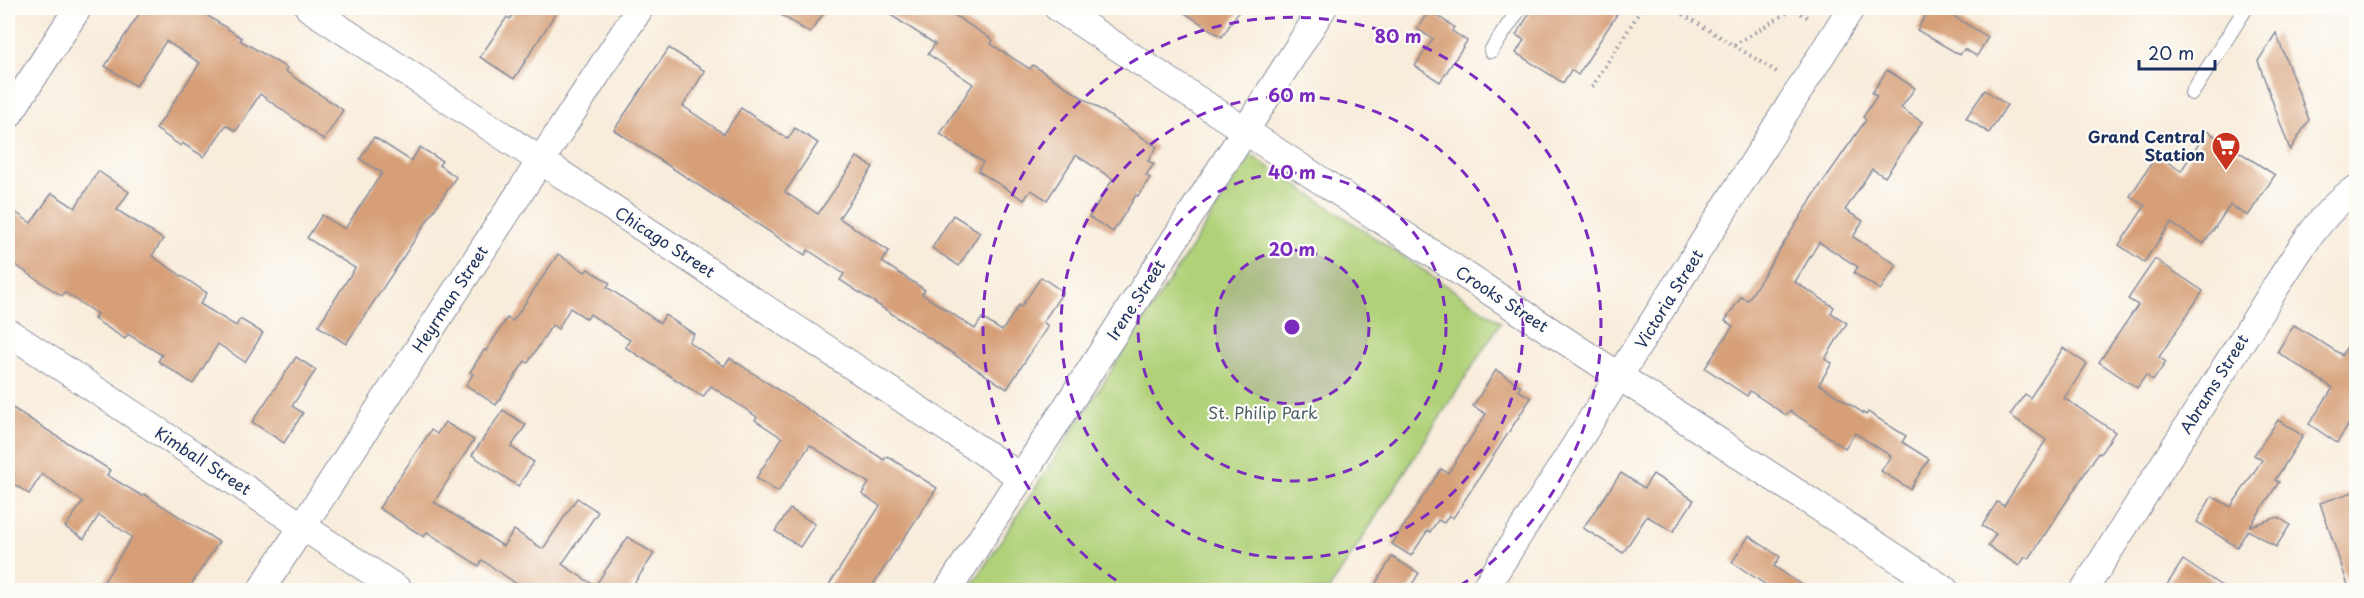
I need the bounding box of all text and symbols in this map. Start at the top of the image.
text: 80 m [1374,22,1422,49]
scale bar [2139,33,2216,71]
text: 20 m [2148,39,2194,66]
text: 60 m [1268,81,1316,108]
place label: Grand Central Station [2088,124,2205,166]
supermarket icon: Grand Central Station [2210,130,2242,172]
text: 40 m [1268,158,1316,185]
street label: Chicago Street [611,200,720,283]
text: 20 m [1269,235,1315,262]
street label: Heyrman Street [406,240,493,357]
street label: Victoria Street [1628,244,1709,353]
street label: Irene Street [1100,254,1171,345]
street label: Crooks Street [1451,259,1554,337]
centre of rings [1282,317,1302,337]
street label: Abrams Street [2173,329,2254,438]
park label: St. Philip Park [1208,400,1318,424]
street label: Kimball Street [151,420,257,501]

